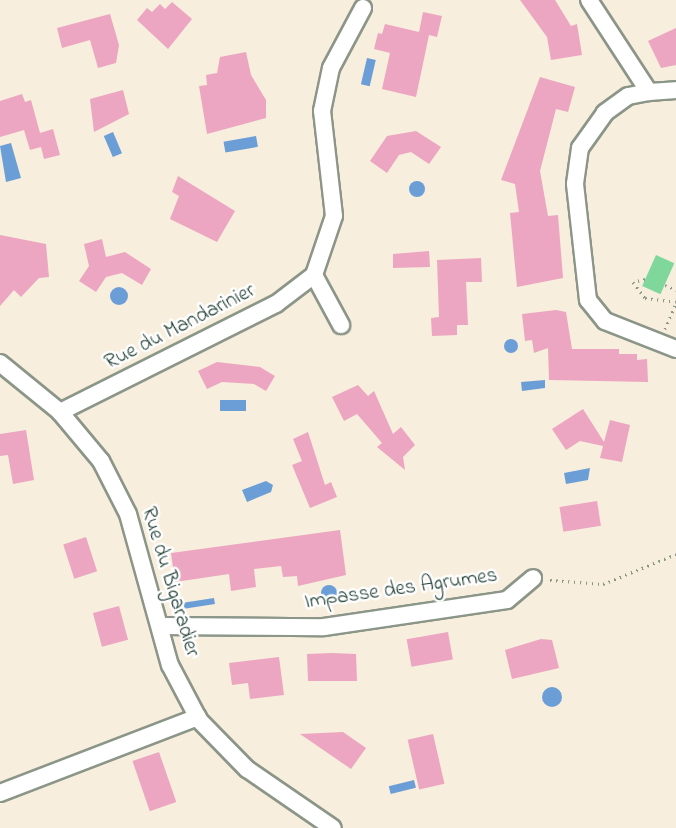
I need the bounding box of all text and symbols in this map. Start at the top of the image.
street label: Rue du Mandarinier [101,278,259,376]
street label: Rue du Bigaradier [135,504,205,660]
street label: Impasse des Agrumes [303,563,499,615]

